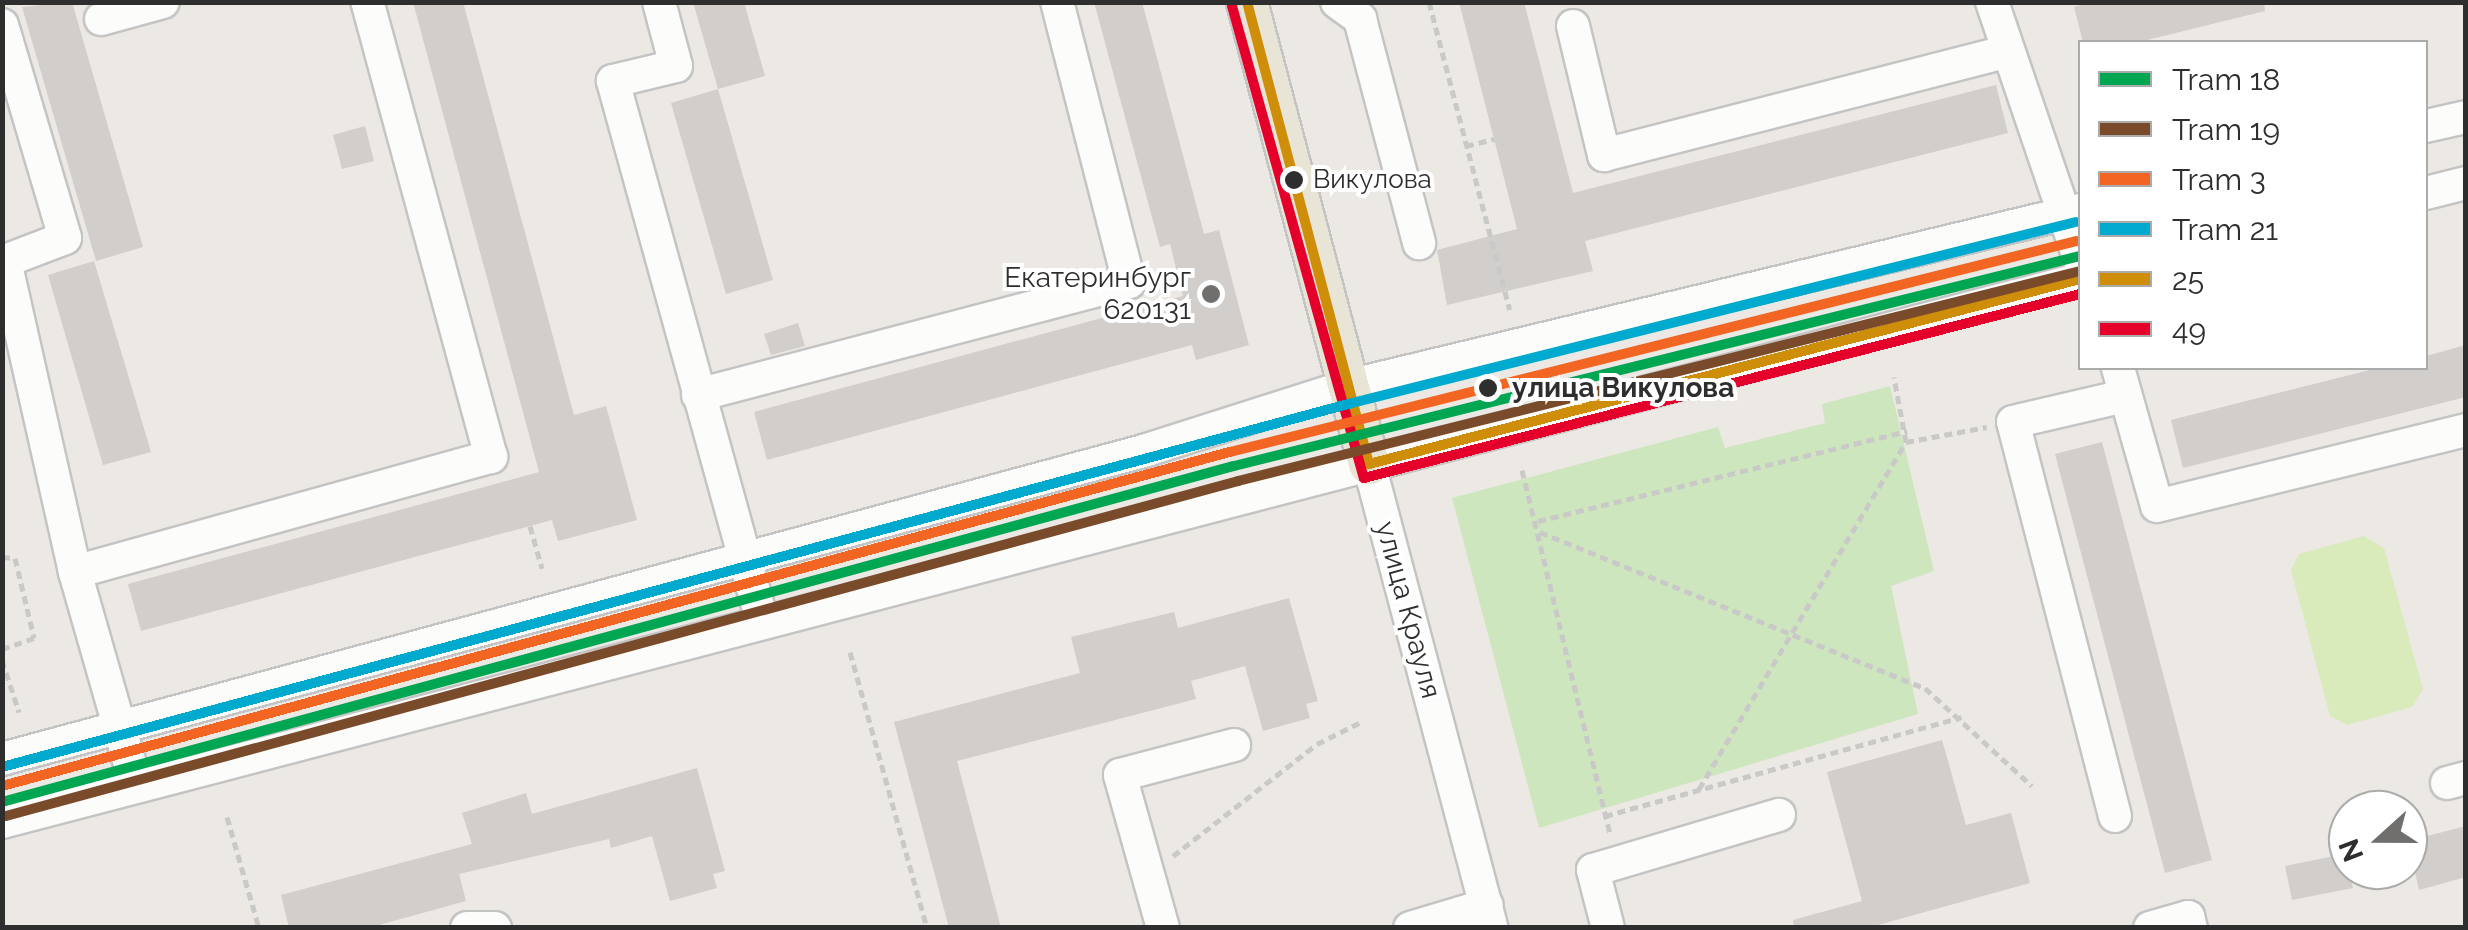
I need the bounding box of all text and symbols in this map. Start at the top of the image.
legend [2078,40,2428,370]
text: Tram 18 [2172,62,2280,97]
text: Tram 19 [2172,112,2280,147]
text: Tram 3 [2172,162,2266,197]
place label: Викулова [1313,164,1432,196]
marker: Викулова [1284,170,1304,190]
text: Tram 21 [2172,212,2278,247]
place label: Екатеринбург 620131 [1004,261,1191,327]
text: 25 [2172,262,2204,297]
marker: Екатеринбург 620131 [1200,283,1222,305]
text: 49 [2172,312,2206,347]
place label: улица Викулова [1512,371,1734,405]
marker: улица Викулова [1473,373,1503,403]
street label: улица Крауля [1368,518,1448,702]
north arrow [2328,790,2428,890]
text: N [2332,834,2371,866]

